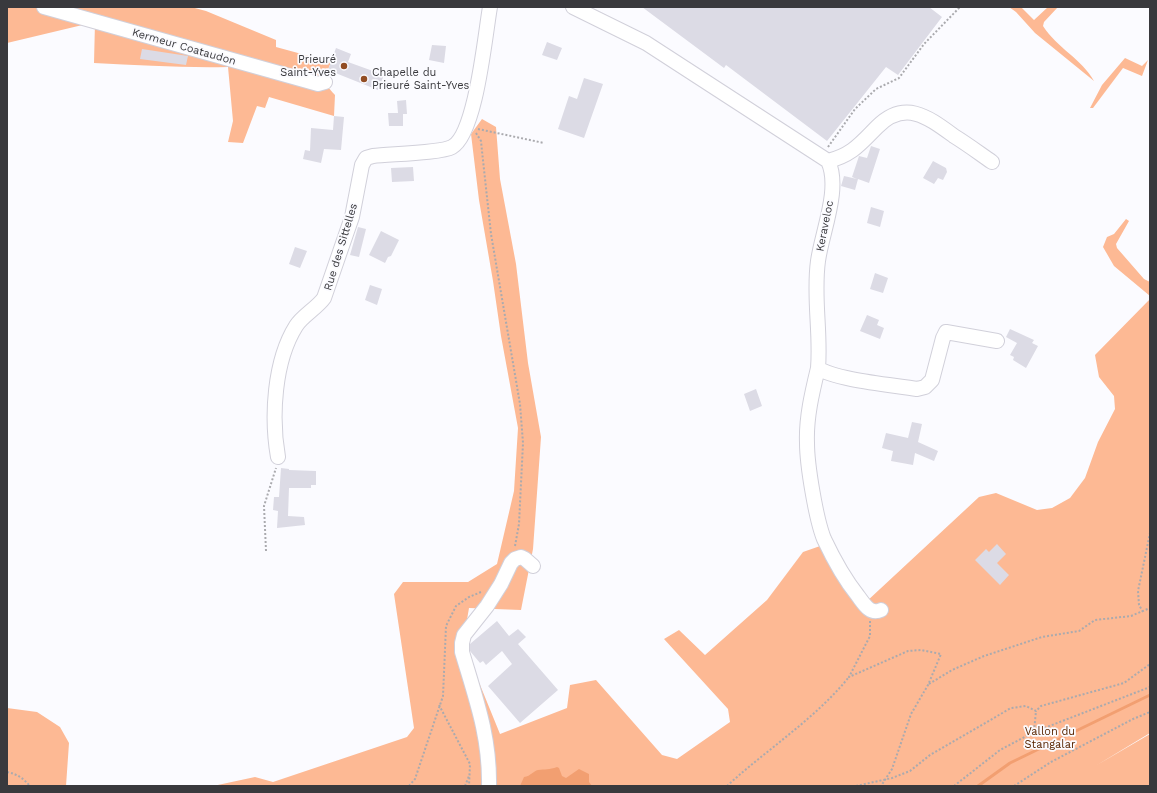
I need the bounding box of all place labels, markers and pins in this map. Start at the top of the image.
place label: Prieuré Saint-Yves [280,53,336,79]
marker: Prieuré Saint-Yves [339,61,349,71]
place label: Chapelle du Prieuré Saint-Yves [372,66,469,92]
marker: Chapelle du Prieuré Saint-Yves [359,74,369,84]

